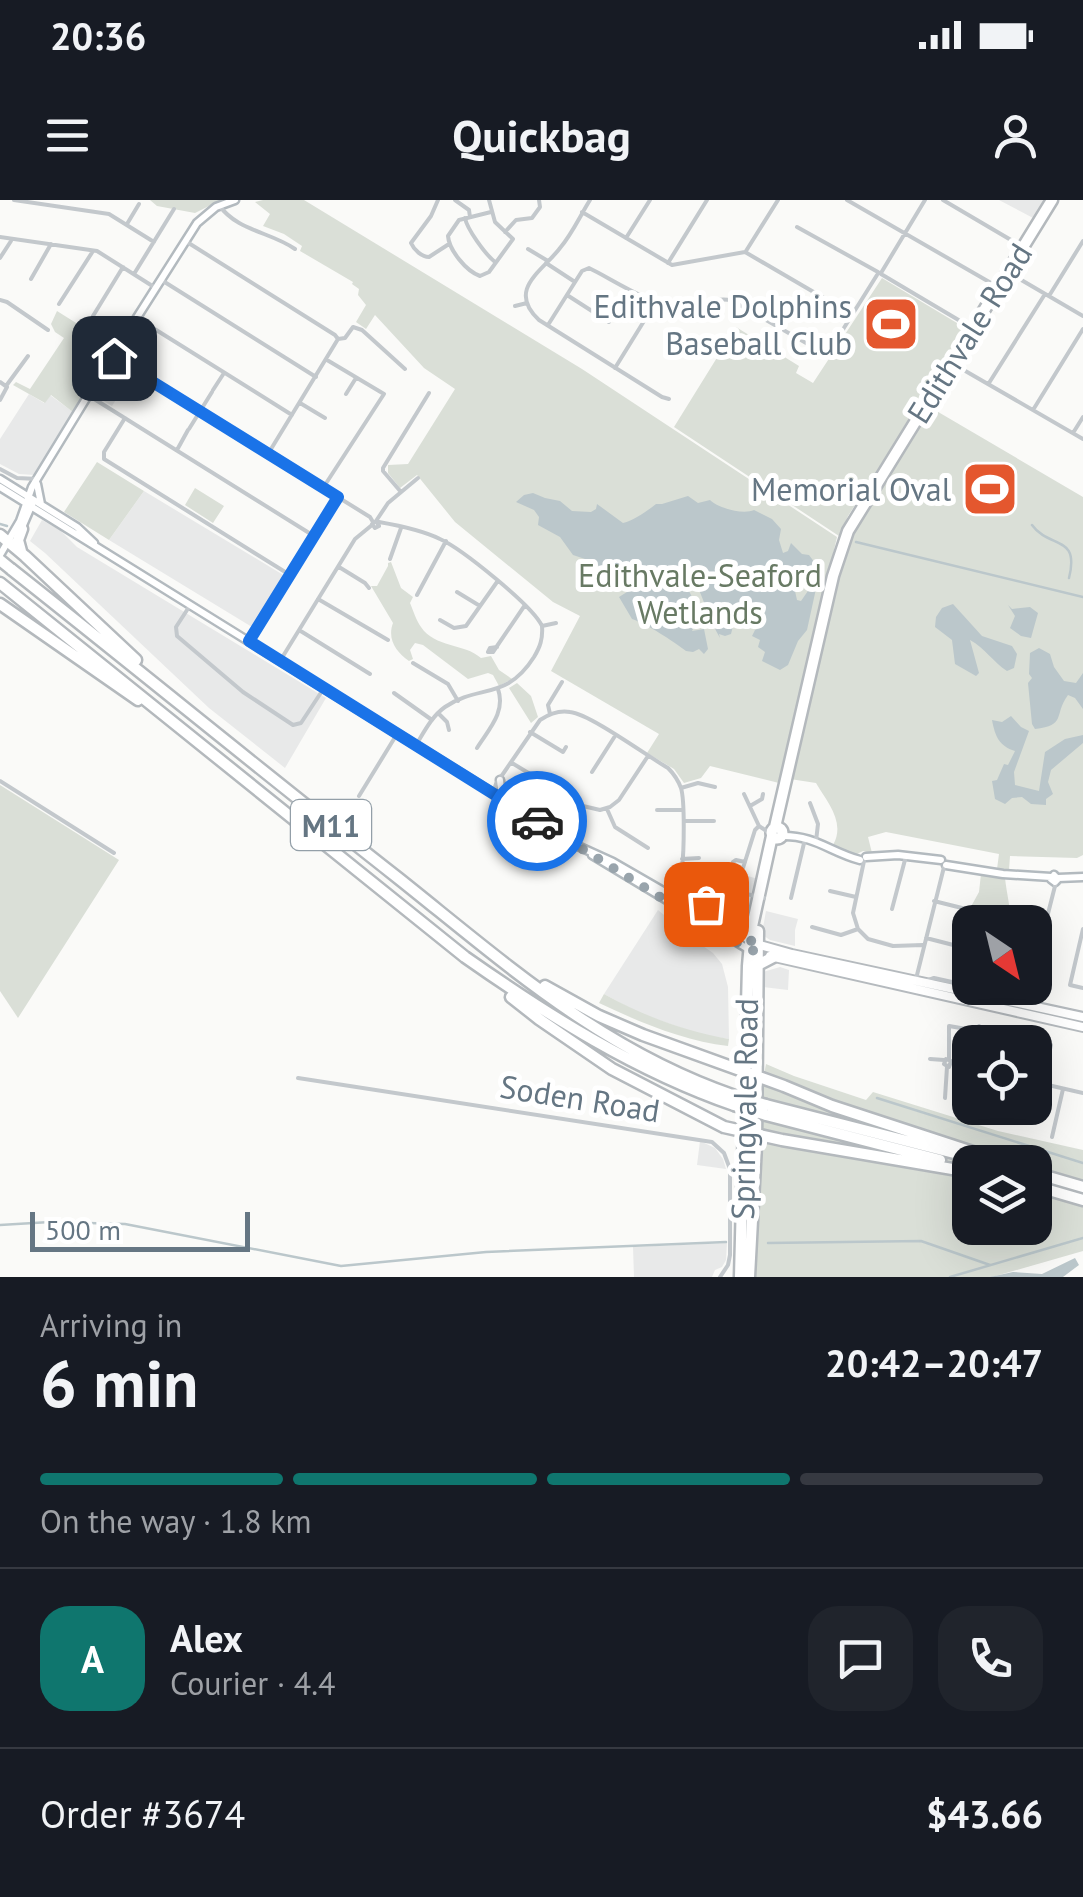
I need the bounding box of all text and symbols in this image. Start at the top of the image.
text: 20:36 [50,11,146,60]
text: Quickbag [452,106,631,164]
icon: menu [40,108,95,163]
icon: person [988,108,1043,163]
street label: Edithvale Road [897,235,1041,431]
place label: Edithvale Dolphins Baseball Club [593,285,852,364]
sports icon: Edithvale Dolphins Baseball Club [861,294,921,354]
pin [72,316,157,401]
icon: home [87,331,142,386]
sports icon: Memorial Oval [960,459,1020,519]
place label: Memorial Oval [751,468,952,510]
park label: Edithvale-Seaford Wetlands [578,554,822,633]
courier [487,771,587,871]
icon: car [510,794,565,849]
road number: M11 [291,800,371,850]
pin [664,862,749,947]
icon: bag [679,877,734,932]
north arrow [952,905,1052,1005]
map controls [952,905,1052,1245]
street label: Springvale Road [721,998,767,1220]
button: locate [952,1025,1052,1125]
street label: Soden Road [497,1065,663,1131]
button: layers [952,1145,1052,1245]
scale bar [30,1207,250,1252]
text: 500 m [45,1211,121,1248]
text: Arriving in [40,1304,182,1346]
text: 20:42–20:47 [825,1338,1043,1387]
text: 6 min [40,1341,199,1425]
text: On the way · 1.8 km [40,1500,311,1542]
button: chat [808,1606,913,1711]
button: phone [938,1606,1043,1711]
text: Alex [170,1613,243,1662]
text: A [81,1634,104,1683]
text: Courier · 4.4 [170,1662,336,1704]
text: Order #3674 [40,1789,245,1838]
text: $43.66 [926,1789,1043,1838]

